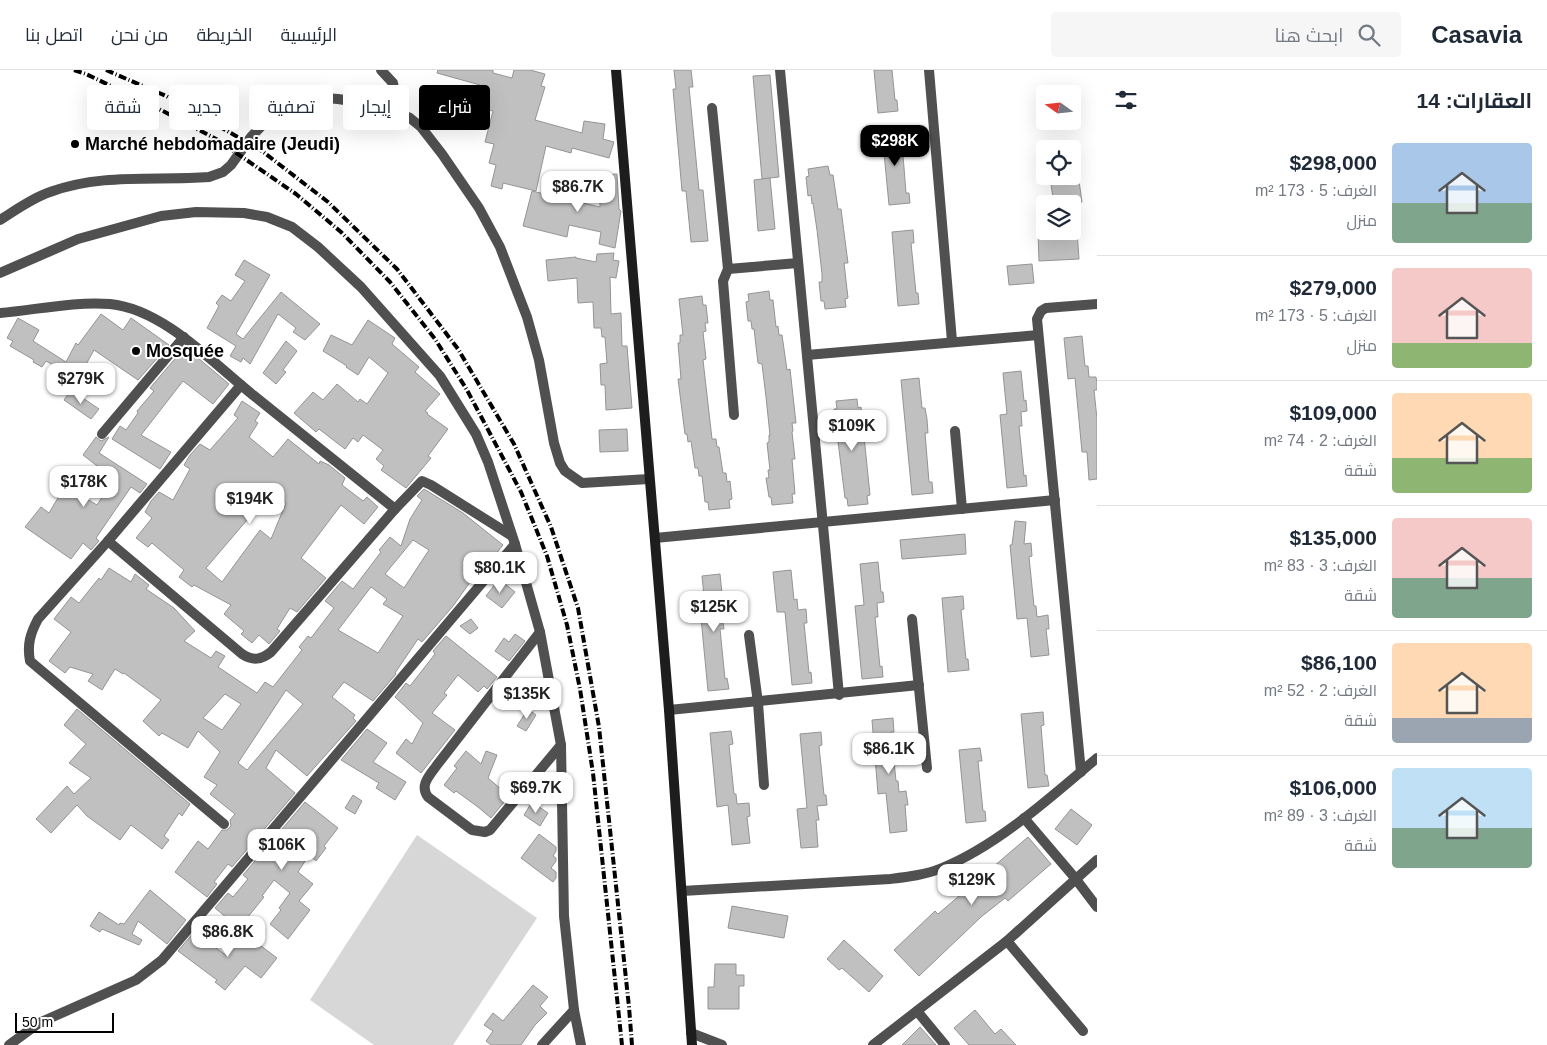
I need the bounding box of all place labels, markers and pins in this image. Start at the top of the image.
pin: $298K [860,124,930,167]
place label: Marché hebdomadaire (Jeudi) [85,134,340,154]
marker: Marché hebdomadaire (Jeudi) [69,138,81,150]
pin: $86.7K [537,170,619,213]
place label: Mosquée [146,341,224,361]
marker: Mosquée [130,345,142,357]
pin: $279K [46,362,116,405]
pin: $109K [817,410,887,452]
pin: $178K [49,466,119,508]
pin: $194K [215,482,285,525]
pin: $80.1K [459,552,541,594]
pin: $125K [679,590,749,633]
pin: $135K [492,678,562,720]
pin: $86.1K [848,732,930,775]
pin: $69.7K [495,772,577,814]
pin: $106K [247,828,317,871]
pin: $129K [937,864,1007,906]
pin: $86.8K [187,916,269,958]

